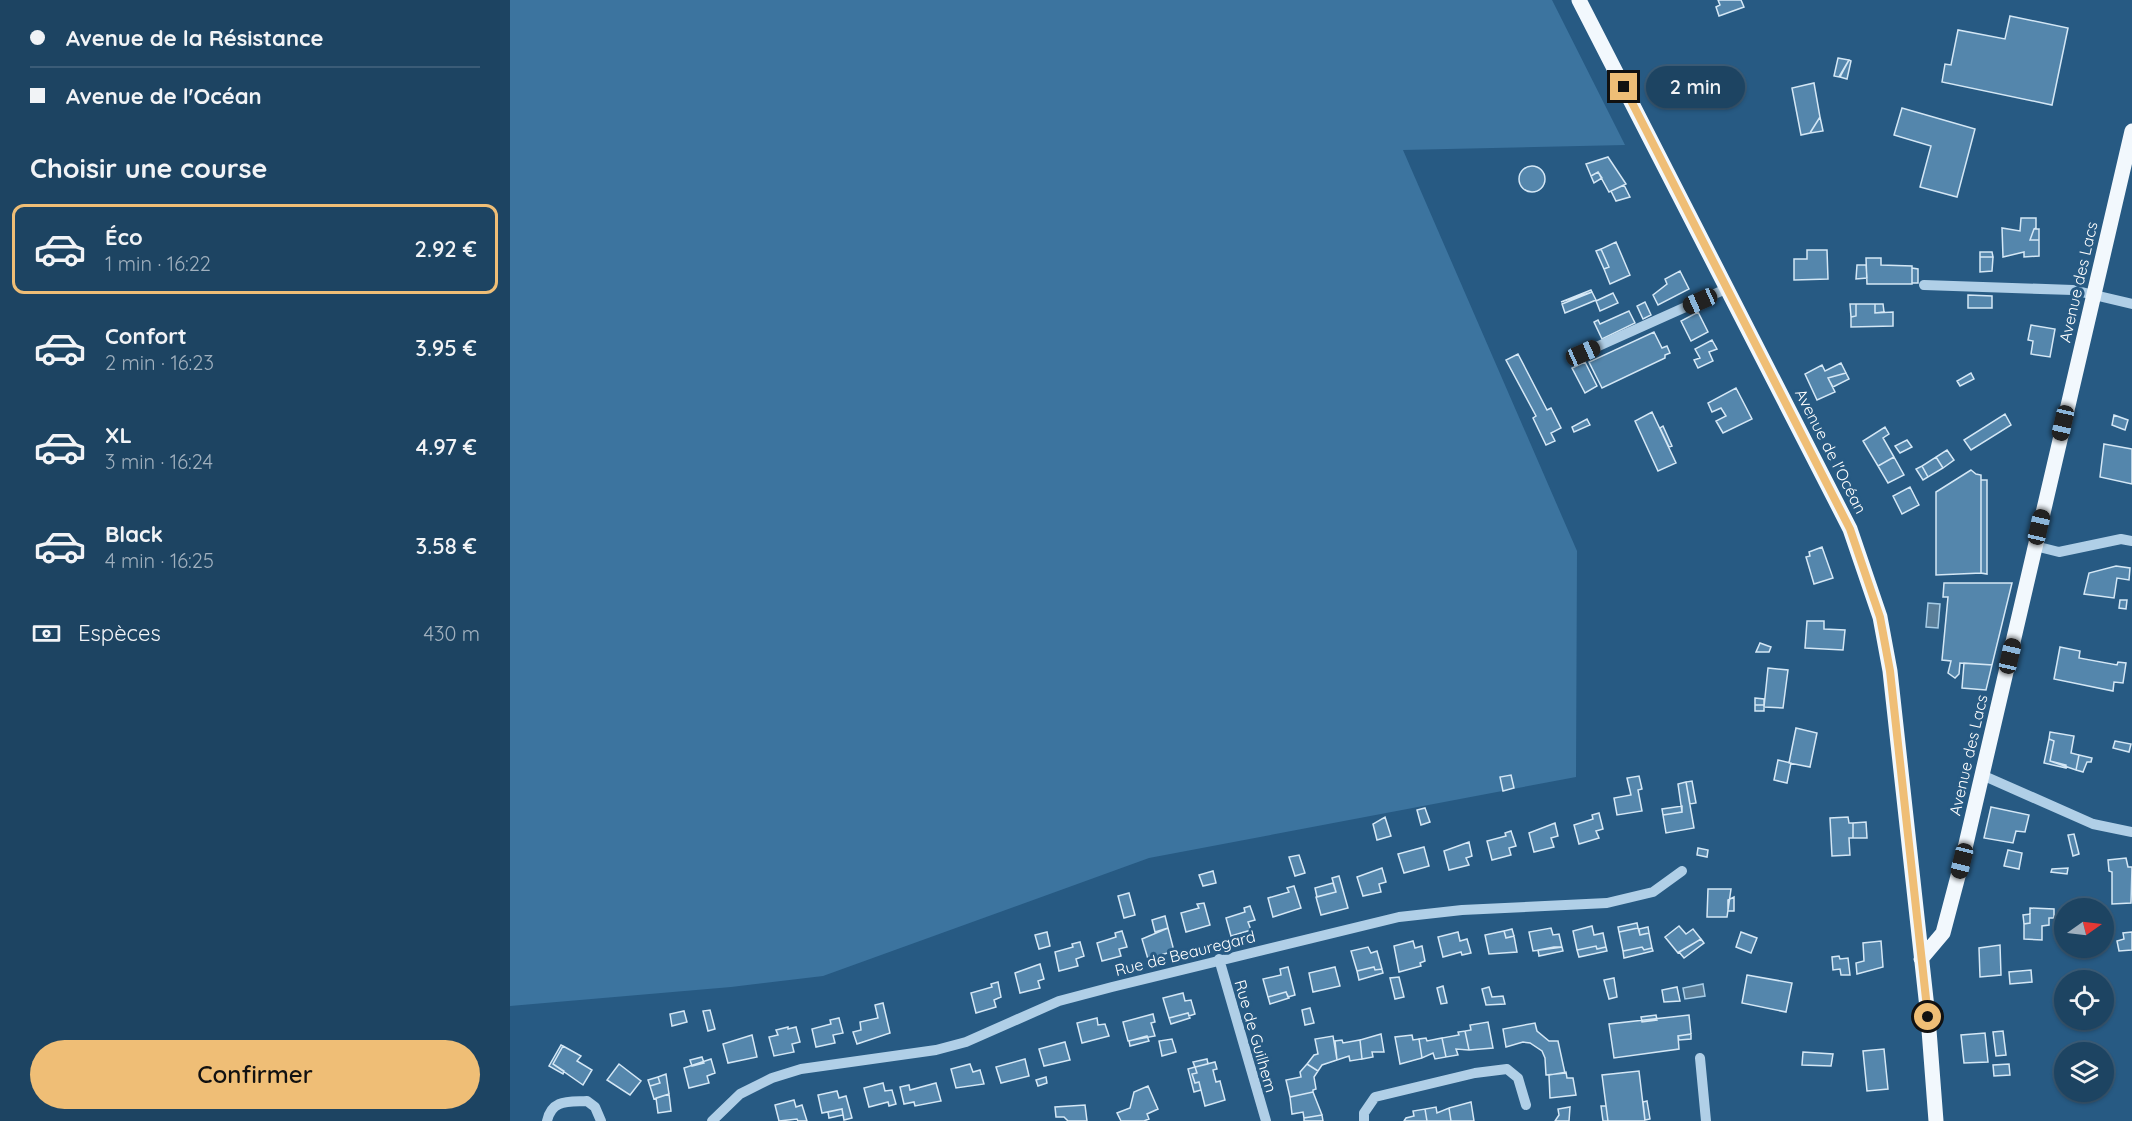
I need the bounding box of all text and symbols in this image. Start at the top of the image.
text: Avenue de la Résistance [66,24,323,52]
callout: 2 min [1645,66,1744,108]
route end [1610,73,1637,100]
text: 2 min [1670,74,1721,99]
text: Avenue de l'Océan [66,82,262,110]
text: Choisir une course [30,151,267,185]
street label: Avenue des Lacs [2054,219,2102,345]
icon: car [33,222,87,276]
text: Éco [105,223,143,251]
text: 2.92 € [415,235,477,263]
text: 1 min · 16:22 [105,251,211,276]
car [1680,285,1720,317]
icon: car [33,321,87,375]
text: Confort [105,322,187,350]
text: 3.95 € [415,334,477,362]
car [1563,337,1603,369]
text: 2 min · 16:23 [105,350,214,375]
street label: Avenue de l'Océan [1791,385,1871,517]
car [2050,403,2076,443]
icon: car [33,420,87,474]
text: XL [105,421,132,449]
text: 4.97 € [416,433,477,461]
text: 3 min · 16:24 [105,449,213,474]
car [2026,507,2052,547]
icon: car [33,519,87,573]
text: Black [105,520,163,548]
text: 3.58 € [416,532,477,560]
text: 4 min · 16:25 [105,548,214,573]
icon: cash [30,617,63,650]
text: Espèces [78,619,161,647]
text: 430 m [423,621,480,646]
car [1997,636,2023,676]
street label: Avenue des Lacs [1944,692,1992,818]
car [1949,841,1975,881]
north arrow [2054,898,2114,958]
map controls [2054,898,2114,1102]
street label: Rue de Beauregard [1113,926,1257,980]
button: locate [2054,970,2114,1030]
street label: Rue de Guilhem [1230,977,1282,1095]
route start [1914,1003,1941,1030]
button: Confirmer [30,1040,480,1109]
button: layers [2054,1042,2114,1102]

